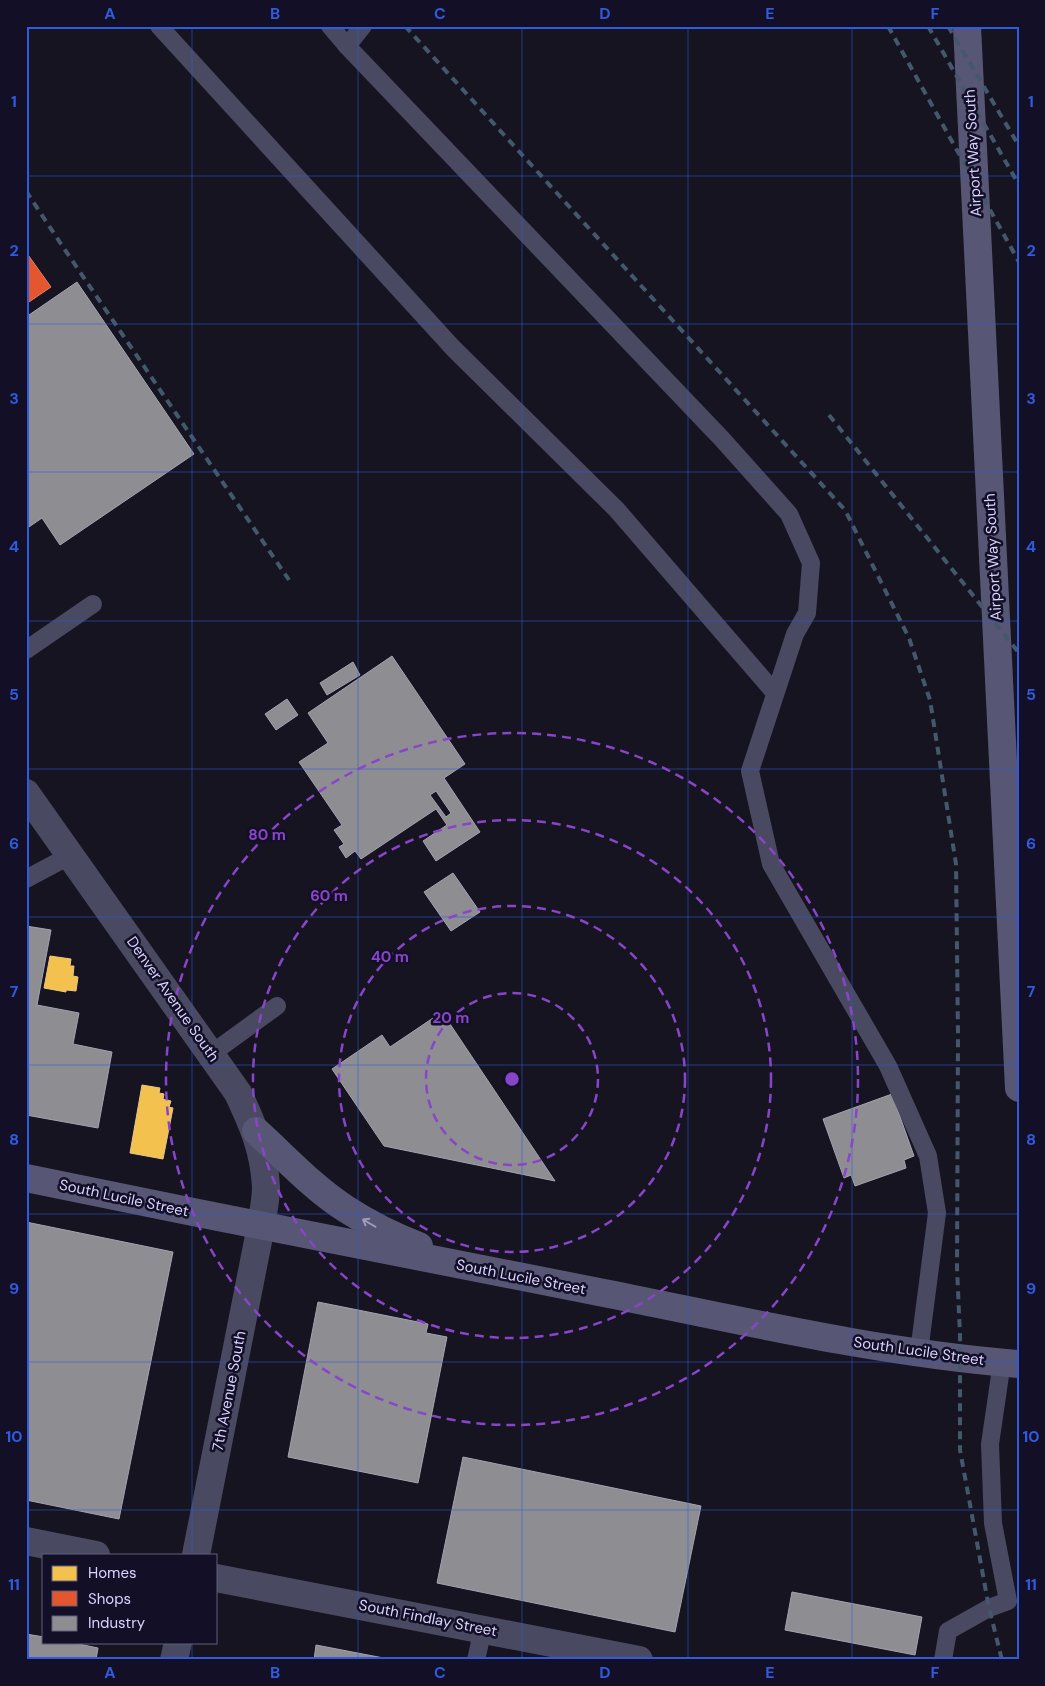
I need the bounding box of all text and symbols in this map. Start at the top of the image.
text: A [104,3,116,24]
text: B [270,3,280,24]
text: C [434,3,446,24]
text: D [599,3,611,24]
text: E [765,3,775,24]
text: F [931,3,940,24]
street label: Airport Way South [960,89,986,217]
text: 1 [11,91,17,112]
text: 1 [1028,91,1034,112]
text: 2 [9,240,19,261]
text: 2 [1026,240,1036,261]
text: 3 [9,388,19,409]
text: 3 [1026,388,1036,409]
street label: Airport Way South [980,493,1006,621]
text: 4 [9,536,19,557]
text: 4 [1026,536,1036,557]
text: 5 [9,684,19,705]
text: 5 [1026,684,1036,705]
text: 80 m [248,825,286,845]
text: 6 [9,833,19,854]
text: 6 [1026,833,1036,854]
text: 60 m [310,886,348,906]
street label: Denver Avenue South [122,932,224,1066]
text: 40 m [371,947,409,967]
text: 7 [10,981,19,1002]
text: 7 [1027,981,1036,1002]
text: 20 m [433,1008,469,1028]
centre of rings [503,1070,521,1088]
text: 8 [9,1129,19,1150]
text: 8 [1026,1129,1036,1150]
street label: South Lucile Street [57,1175,191,1222]
one-way arrow [361,1218,376,1228]
street label: South Lucile Street [454,1255,588,1299]
text: 9 [9,1278,19,1299]
text: 9 [1026,1278,1036,1299]
street label: 7th Avenue South [208,1329,250,1453]
street label: South Lucile Street [852,1332,986,1370]
text: 10 [5,1426,23,1447]
text: 10 [1022,1426,1040,1447]
legend [42,1554,218,1644]
text: Homes [88,1563,137,1583]
text: 11 [8,1574,20,1595]
text: 11 [1025,1574,1037,1595]
text: Shops [88,1589,131,1609]
street label: South Findlay Street [357,1595,499,1641]
text: Industry [88,1613,146,1633]
text: A [104,1662,116,1683]
text: B [270,1662,280,1683]
text: C [434,1662,446,1683]
text: D [599,1662,611,1683]
text: E [765,1662,775,1683]
text: F [931,1662,940,1683]

